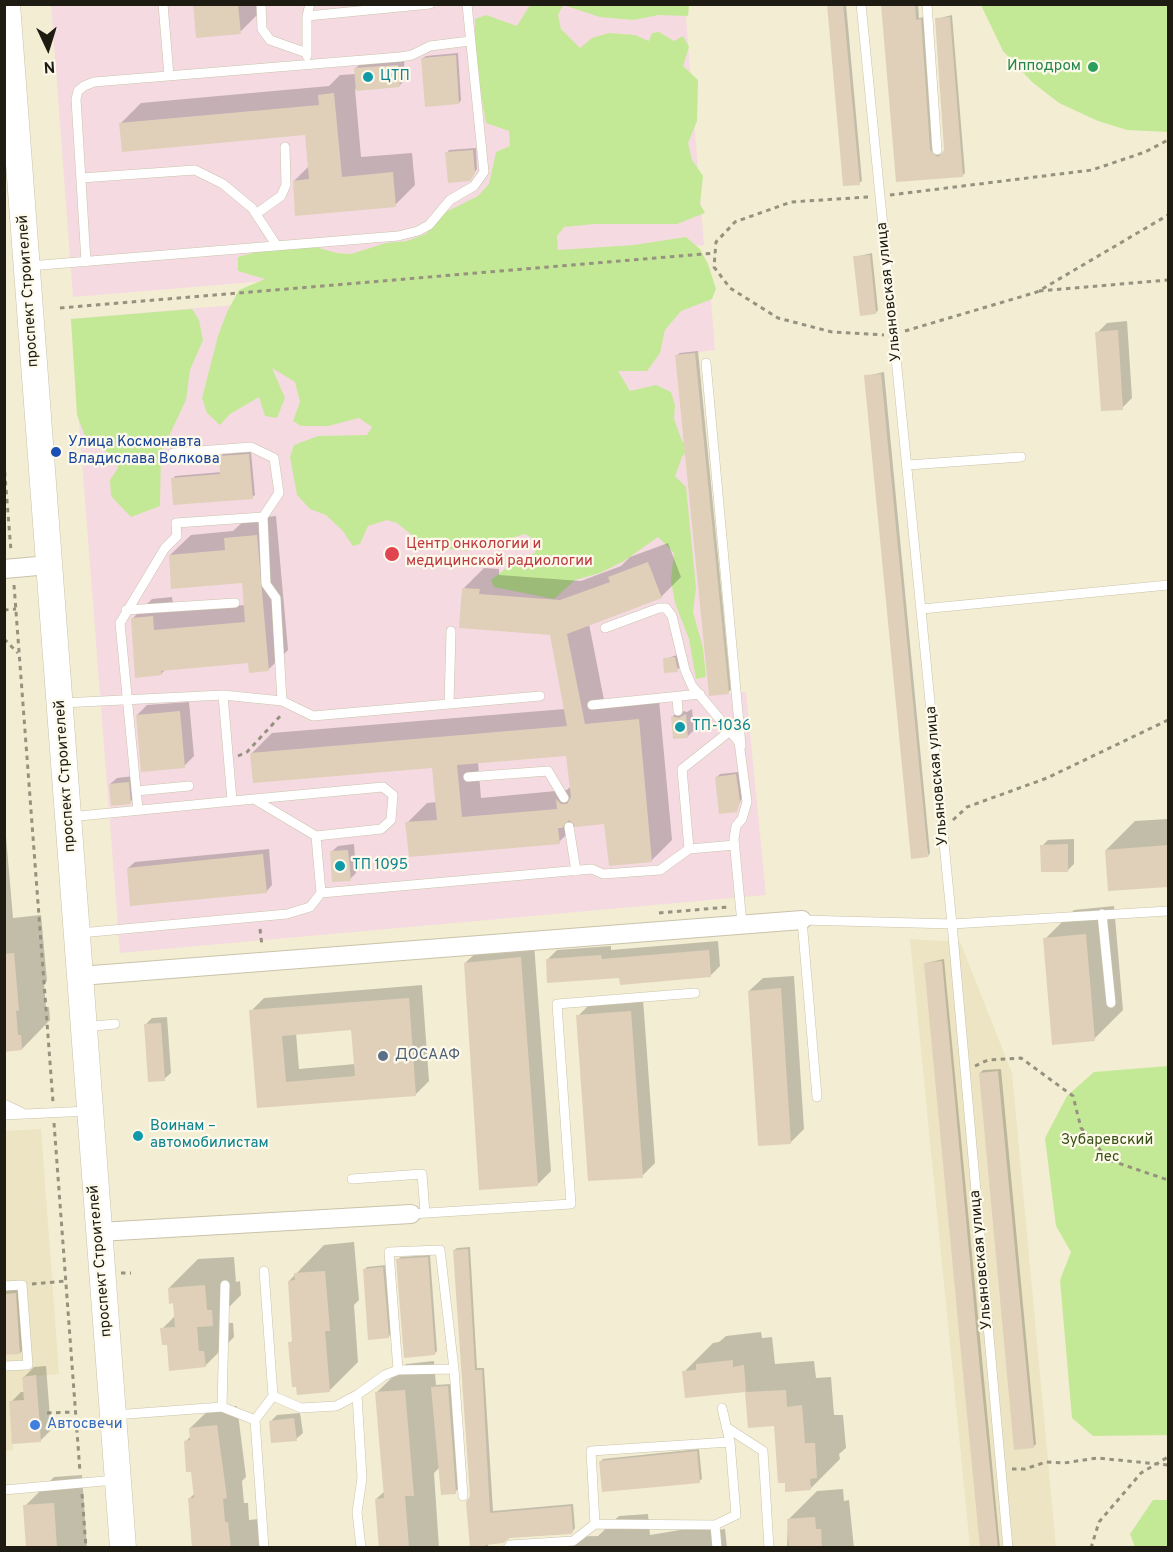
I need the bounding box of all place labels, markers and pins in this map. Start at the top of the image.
place label: Ипподром [1007,58,1081,76]
marker: Ипподром [1086,60,1100,74]
place label: ЦТП [380,68,410,86]
marker: ЦТП [361,70,375,84]
place label: Улица Космонавта Владислава Волкова [68,434,220,469]
marker: Улица Космонавта Владислава Волкова [49,445,63,459]
place label: Центр онкологии и медицинской радиологии [406,536,593,571]
marker: Центр онкологии и медицинской радиологии [383,545,401,563]
place label: ТП-1036 [692,718,751,736]
marker: ТП-1036 [673,720,687,734]
place label: ТП 1095 [352,857,408,875]
marker: ТП 1095 [333,859,347,873]
place label: ДОСААФ [395,1047,460,1065]
marker: ДОСААФ [376,1049,390,1063]
place label: Воинам – автомобилистам [150,1118,269,1153]
marker: Воинам – автомобилистам [131,1129,145,1143]
place label: Автосвечи [47,1416,123,1434]
marker: Автосвечи [28,1418,42,1432]

